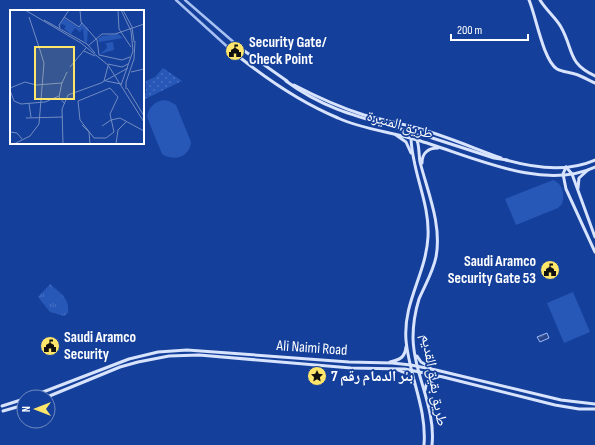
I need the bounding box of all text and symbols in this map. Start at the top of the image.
inset map [10,10,144,144]
scale bar [451,16,528,42]
text: 200 m [457,23,483,38]
place label: Security Gate/ Check Point [249,33,327,69]
public building icon: Security Gate/ Check Point [224,40,246,62]
street label: طريق المنيرة [365,106,435,144]
place label: Saudi Aramco Security Gate 53 [448,252,536,288]
public building icon: Saudi Aramco Security Gate 53 [539,259,561,281]
place label: Saudi Aramco Security [64,328,136,364]
street label: طريق بقيق القديم [417,332,451,428]
public building icon: Saudi Aramco Security [39,335,61,357]
street label: Ali Naimi Road [275,336,348,360]
place icon: بئر الدمام رقم 7 [306,365,328,387]
place label: بئر الدمام رقم 7 [331,367,413,386]
north arrow [16,389,56,429]
text: N [20,406,33,412]

